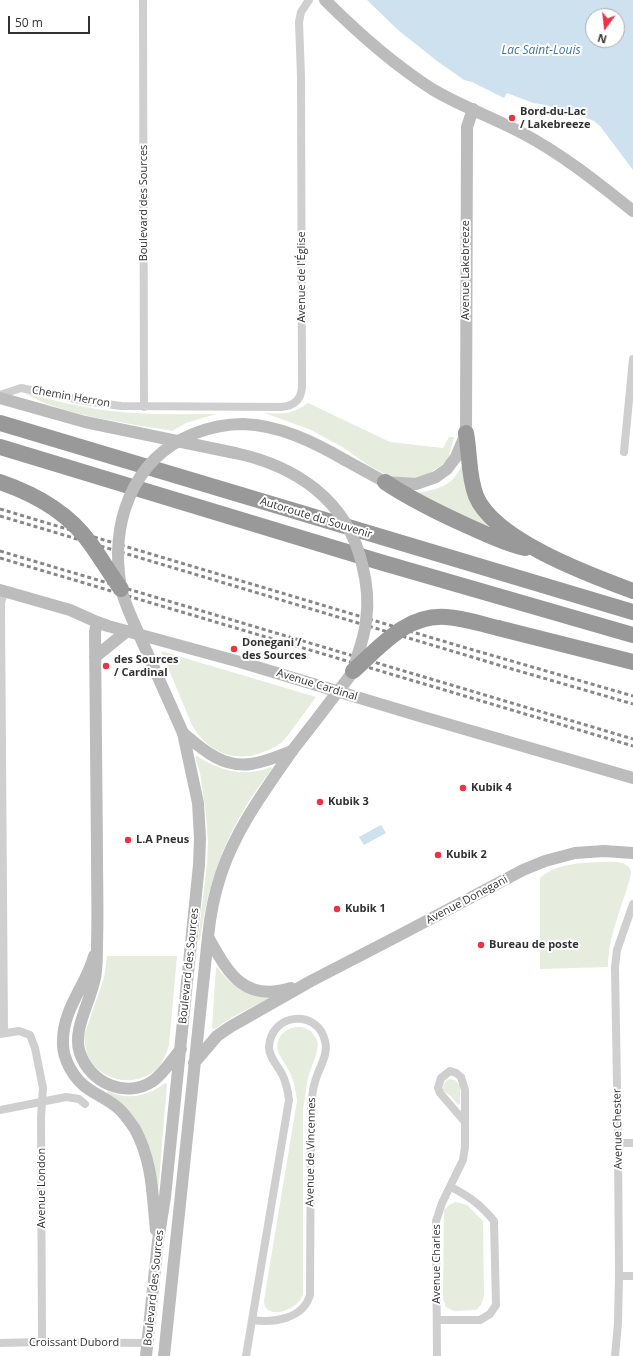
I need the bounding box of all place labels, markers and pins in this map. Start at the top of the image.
place label: Bord-du-Lac / Lakebreeze [520,105,590,131]
marker: Bord-du-Lac / Lakebreeze [507,113,517,123]
place label: Donegani / des Sources [242,636,307,662]
marker: Donegani / des Sources [229,644,239,654]
place label: des Sources / Cardinal [114,653,179,679]
marker: des Sources / Cardinal [101,661,111,671]
place label: Kubik 4 [471,781,512,795]
marker: Kubik 4 [458,783,468,793]
place label: Kubik 3 [328,795,369,809]
marker: Kubik 3 [315,797,325,807]
place label: L.A Pneus [136,833,189,847]
marker: L.A Pneus [123,835,133,845]
place label: Kubik 2 [446,848,487,862]
marker: Kubik 2 [433,850,443,860]
place label: Kubik 1 [345,902,386,916]
marker: Kubik 1 [332,904,342,914]
place label: Bureau de poste [489,938,579,952]
marker: Bureau de poste [476,940,486,950]

